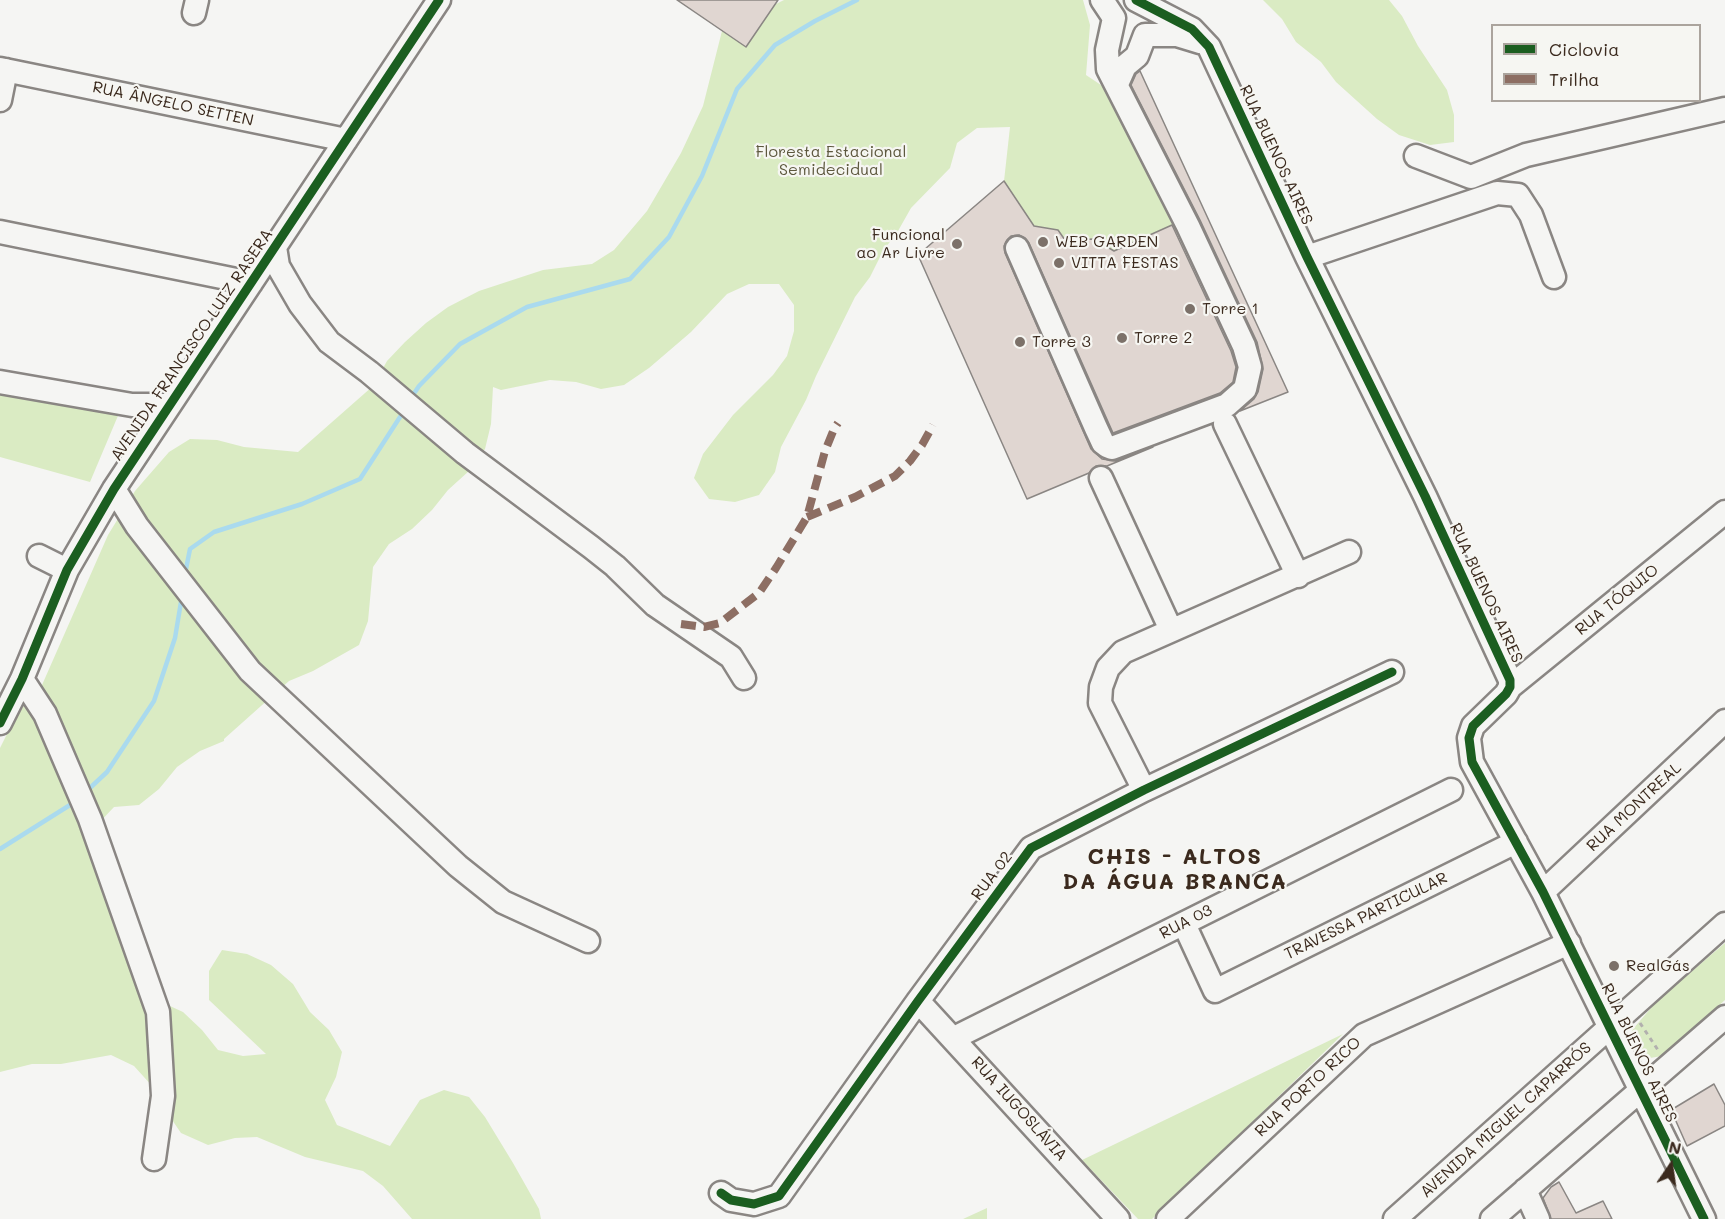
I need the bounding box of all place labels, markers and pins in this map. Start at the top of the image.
place label: Funcional ao Ar Livre [856,225,945,263]
place label: WEB GARDEN [1055,232,1158,252]
marker: WEB GARDEN [1036,235,1050,249]
marker: Funcional ao Ar Livre [950,237,964,251]
place label: VITTA FESTAS [1071,253,1178,273]
marker: VITTA FESTAS [1052,256,1066,270]
place label: Torre 1 [1202,299,1259,319]
marker: Torre 1 [1183,302,1197,316]
place label: Torre 2 [1134,328,1192,348]
marker: Torre 2 [1115,331,1129,345]
place label: Torre 3 [1032,332,1091,352]
marker: Torre 3 [1013,335,1027,349]
place label: RealGás [1626,956,1690,976]
marker: RealGás [1607,959,1621,973]

